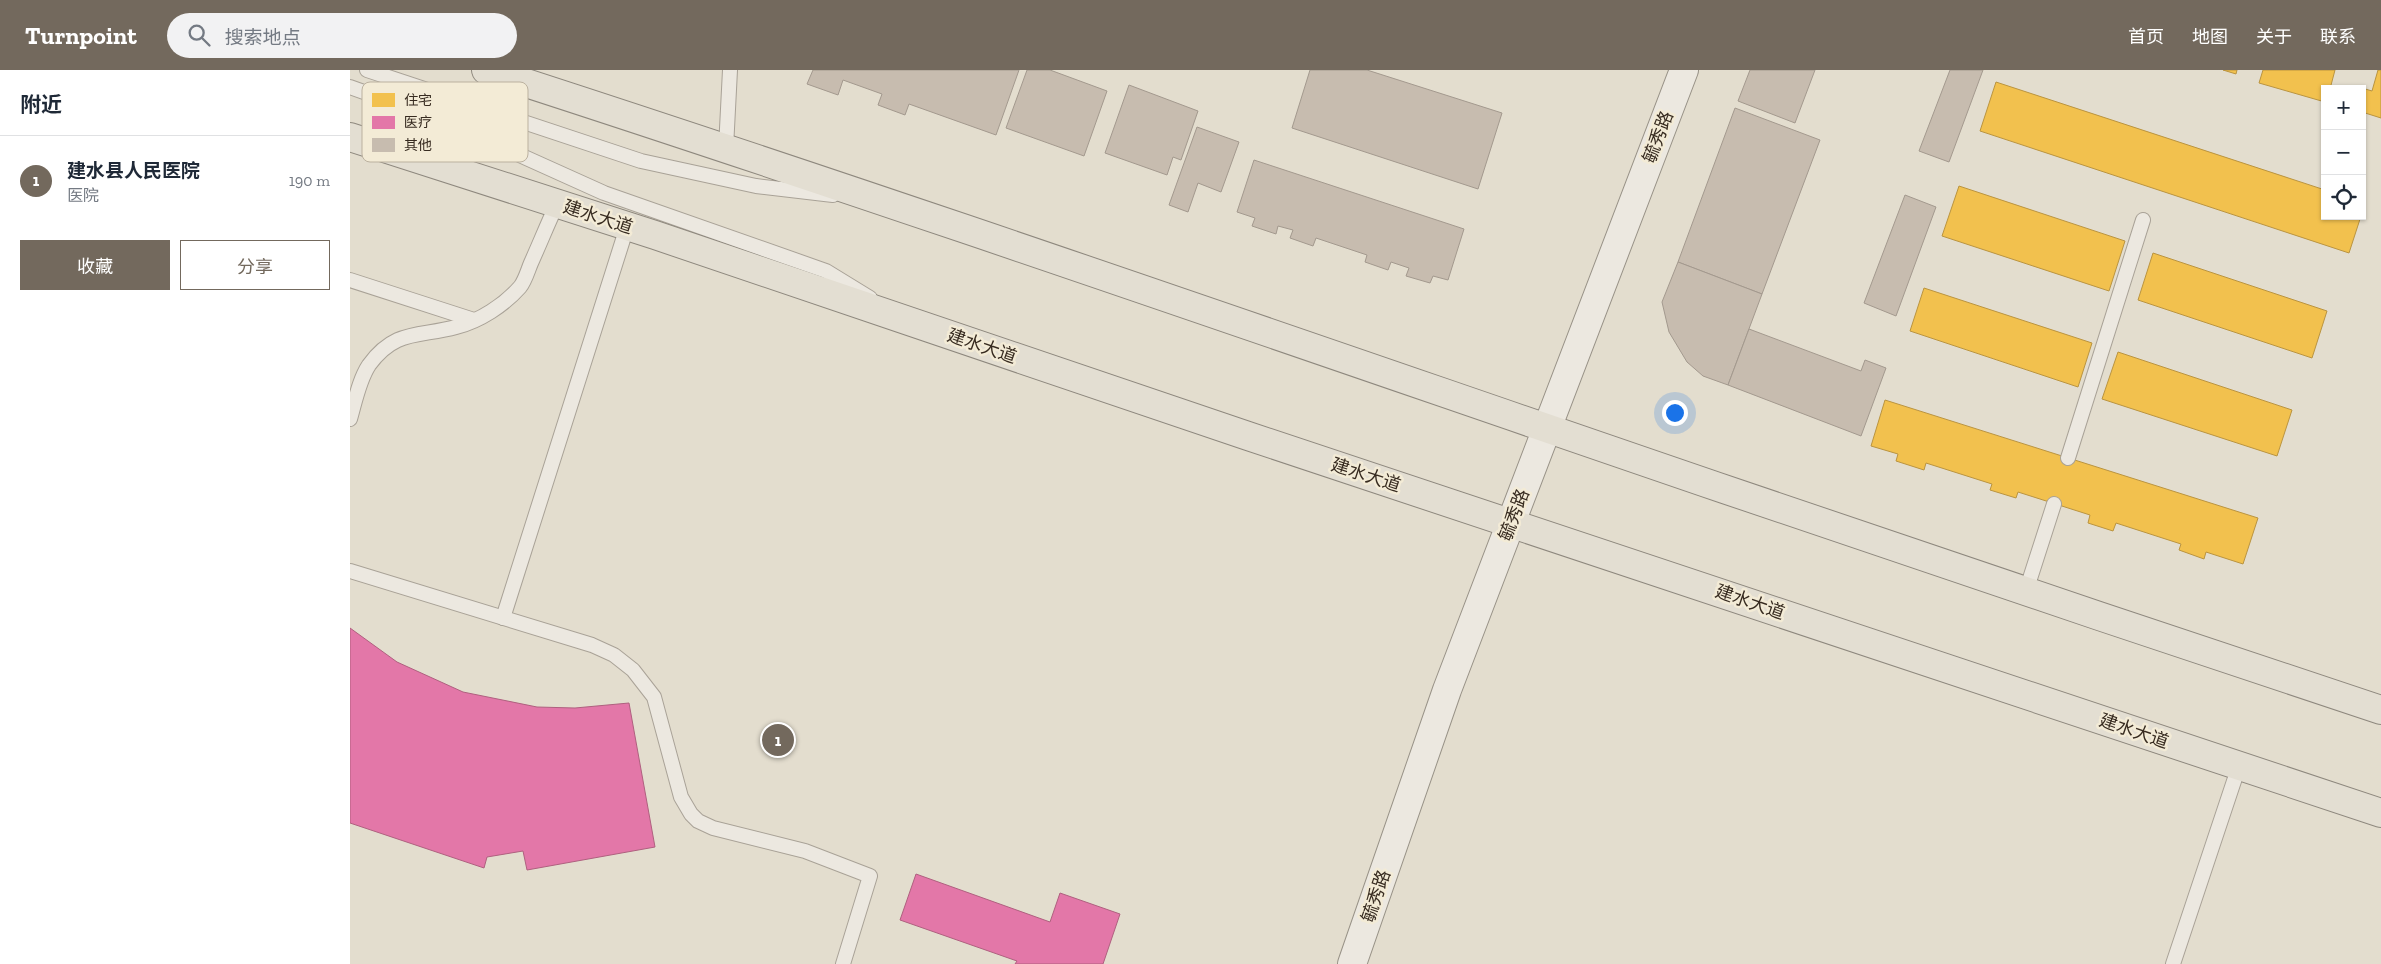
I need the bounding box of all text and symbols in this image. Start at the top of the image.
search box [167,13,517,58]
text: Turnpoint [25,21,137,50]
icon: search [185,21,213,49]
text: 搜索地点 [225,26,301,49]
text: 首页 [2128,26,2164,48]
text: 地图 [2192,26,2228,48]
text: 关于 [2256,26,2292,48]
text: 联系 [2320,26,2356,48]
legend [362,82,528,162]
map controls [2321,85,2366,220]
button: + [2321,85,2366,130]
text: 附近 [20,92,62,117]
text: 住宅 [404,92,432,109]
street label: 毓秀路 [1638,108,1678,166]
text: 医疗 [404,114,432,131]
button: − [2321,130,2366,175]
text: 其他 [404,137,432,154]
text: 建水县人民医院 [67,159,200,182]
text: 1 [33,171,39,190]
text: 190 m [289,171,330,190]
button: locate [2321,175,2366,220]
text: 医院 [67,186,99,205]
street label: 建水大道 [560,195,636,239]
button: 收藏 [20,240,170,290]
button: 分享 [180,240,330,290]
street label: 建水大道 [944,324,1020,368]
your location [1662,400,1688,426]
street label: 建水大道 [1328,453,1404,497]
street label: 毓秀路 [1494,486,1534,544]
street label: 建水大道 [1712,580,1788,624]
street label: 建水大道 [2096,709,2172,753]
pin: 1 [762,721,794,759]
street label: 毓秀路 [1357,867,1395,925]

